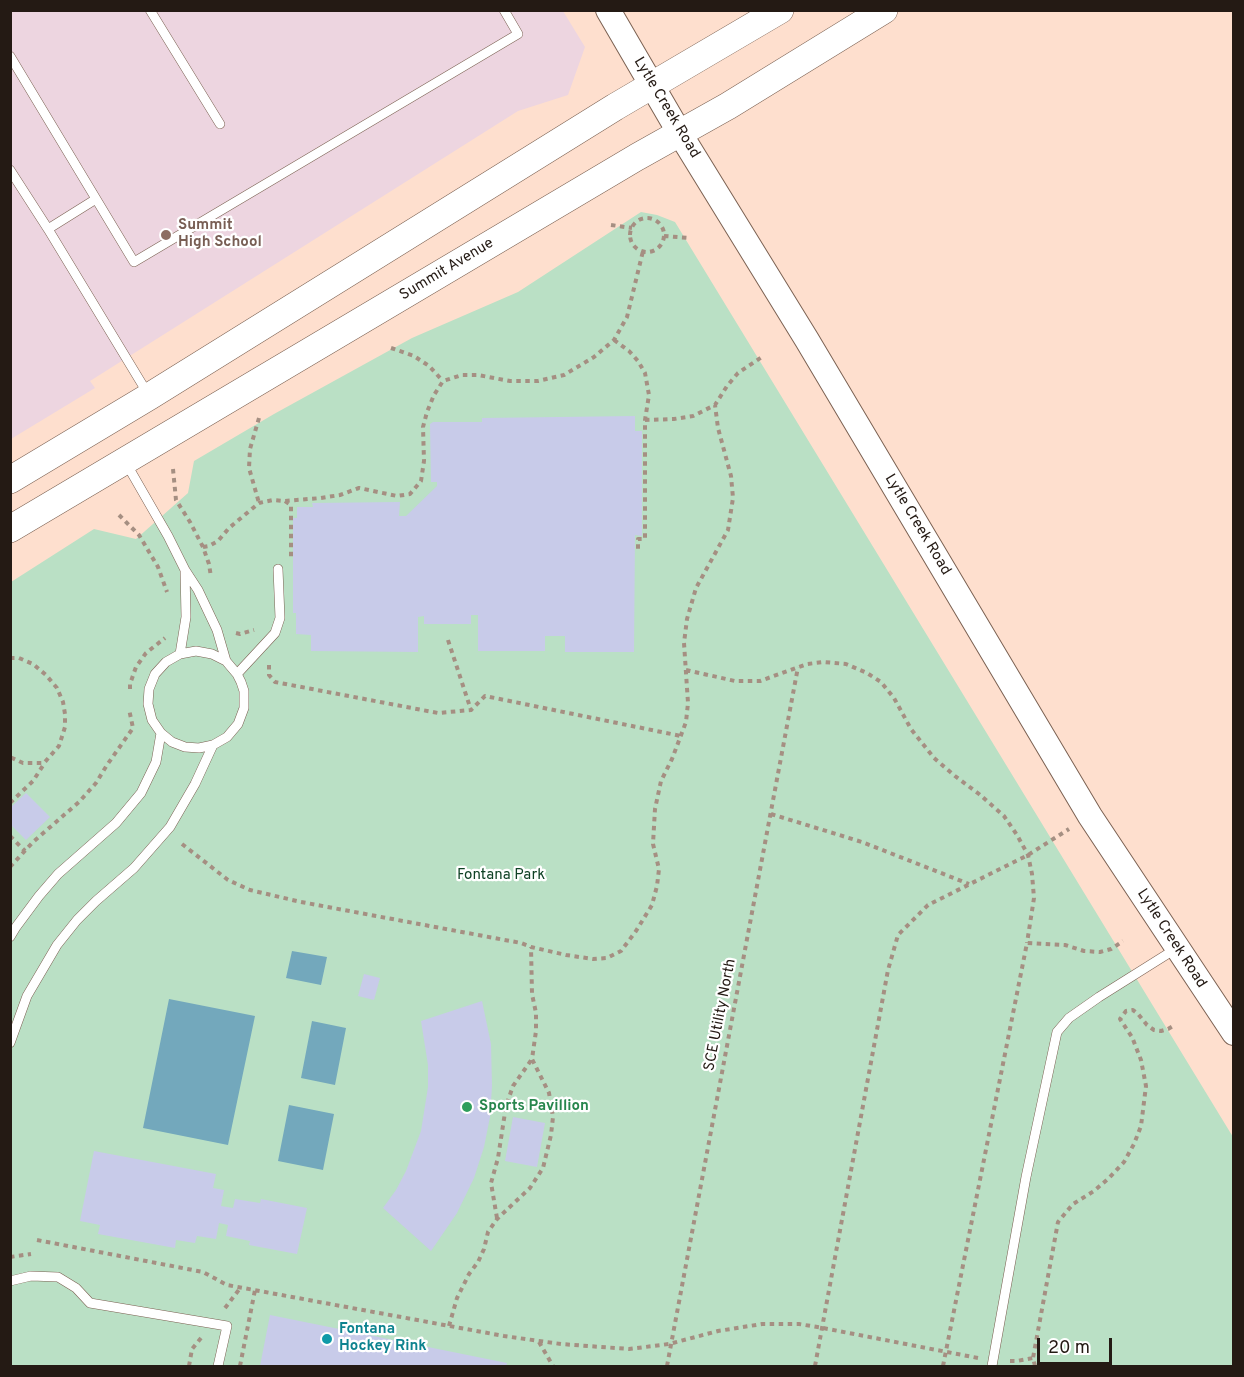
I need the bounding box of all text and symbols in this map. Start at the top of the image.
street label: Lytle Creek Road [629,54,703,162]
place label: Summit High School [178,217,262,252]
marker: Summit High School [159,228,173,242]
street label: Summit Avenue [397,235,497,305]
street label: Lytle Creek Road [880,471,954,579]
park label: Fontana Park [457,867,545,885]
street label: Lytle Creek Road [1132,886,1210,992]
street label: SCE Utility North [701,957,741,1073]
place label: Sports Pavillion [479,1098,589,1116]
marker: Sports Pavillion [460,1100,474,1114]
place label: Fontana Hockey Rink [339,1321,427,1356]
scale bar [1040,1326,1115,1364]
marker: Fontana Hockey Rink [320,1332,334,1346]
text: 20 m [1048,1337,1090,1360]

